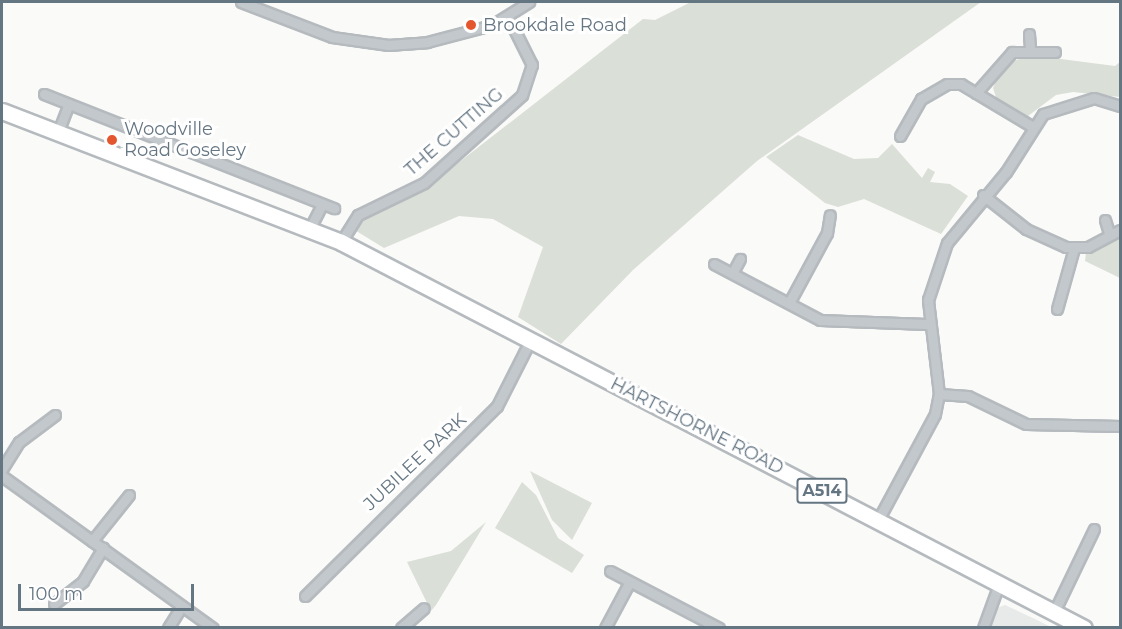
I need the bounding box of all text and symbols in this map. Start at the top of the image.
place label: Brookdale Road [483,14,627,36]
marker: Brookdale Road [464,18,478,32]
street label: THE CUTTING [400,83,508,181]
place label: Woodville Road Goseley [124,119,246,162]
marker: Woodville Road Goseley [105,133,119,147]
street label: HARTSHORNE ROAD [607,373,787,479]
street label: JUBILEE PARK [359,409,471,515]
road number: A514 [795,478,849,504]
scale bar [21,572,196,610]
text: 100 m [29,583,83,605]

